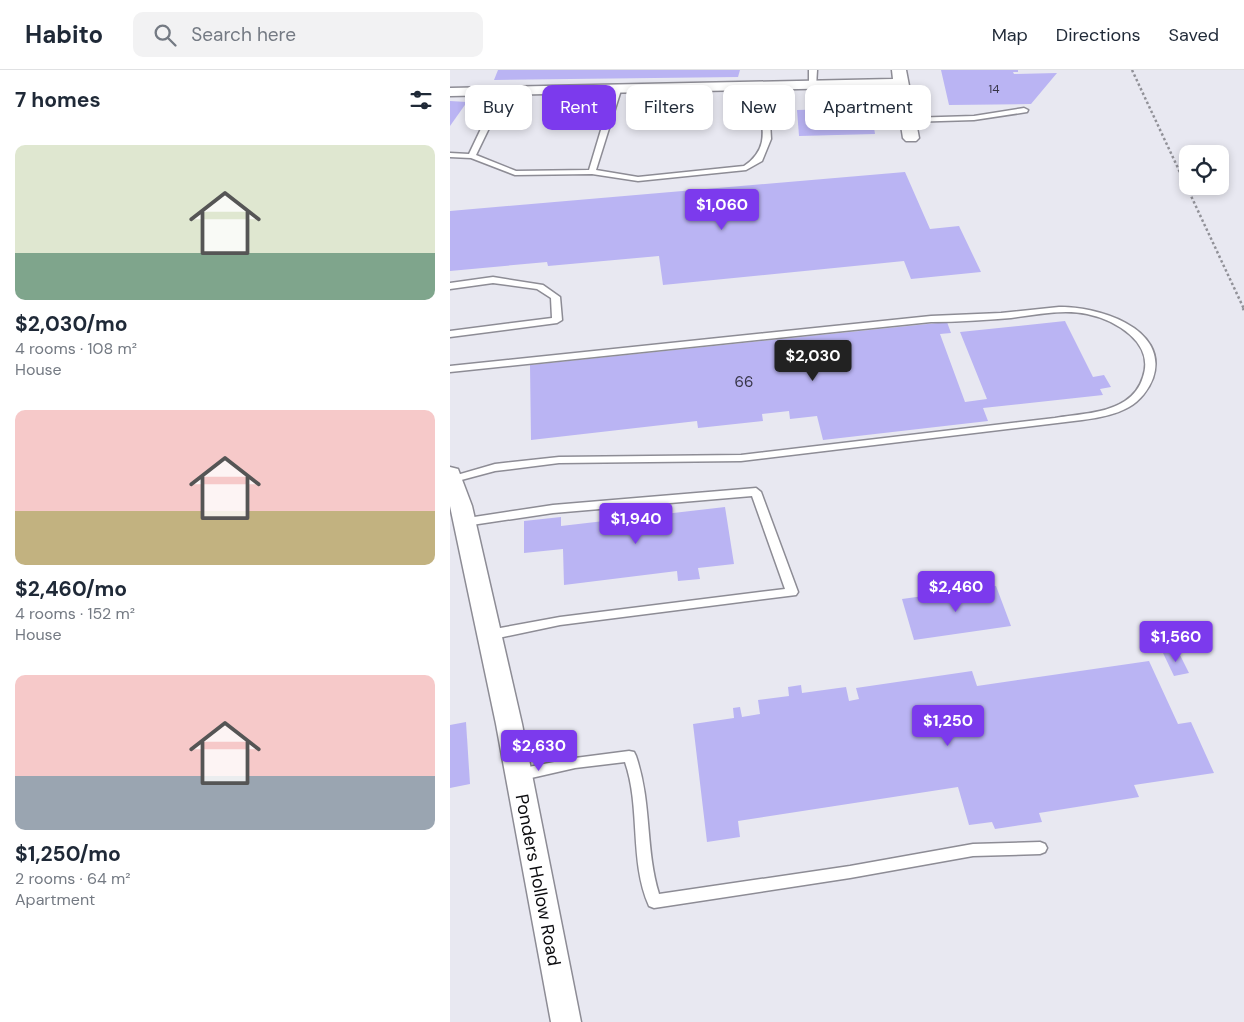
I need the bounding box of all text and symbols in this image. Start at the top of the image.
search box [133,12,483,57]
text: Habito [25,19,103,50]
icon: search [151,21,179,49]
text: Search here [191,22,296,47]
text: Map [992,23,1028,47]
text: Directions [1056,23,1141,47]
text: Saved [1169,23,1219,47]
house number: 14 [988,81,1000,97]
chip: Buy [465,85,532,130]
chip: Rent [542,85,616,130]
chip: Filters [626,85,713,130]
chip: New [723,85,795,130]
chip: Apartment [805,85,931,130]
text: 7 homes [15,86,101,114]
icon: filters [407,86,435,114]
map controls [1179,145,1229,195]
button: locate [1179,145,1229,195]
icon: home [180,178,270,268]
pin: $1,060 [681,189,763,231]
text: $1,060 [696,194,748,215]
text: $2,030/mo [15,310,128,338]
text: 4 rooms · 108 m² [15,338,137,359]
pin: $2,030 [772,340,854,382]
text: $2,030 [785,345,841,366]
text: House [15,359,62,380]
house number: 66 [735,372,753,392]
icon: home [180,443,270,533]
pin: $1,940 [595,502,677,545]
text: $1,940 [610,508,662,529]
pin: $2,460 [915,570,997,613]
text: $2,460/mo [15,575,127,603]
text: $2,460 [929,576,983,597]
text: 4 rooms · 152 m² [15,603,135,624]
pin: $1,560 [1135,620,1217,663]
text: House [15,624,62,645]
text: $1,560 [1151,626,1201,647]
pin: $1,250 [907,704,989,747]
icon: home [180,708,270,798]
text: $1,250 [923,710,973,731]
pin: $2,630 [498,730,580,772]
text: $2,630 [512,735,566,756]
street label: Ponders Hollow Road [510,792,566,968]
text: $1,250/mo [15,840,121,868]
text: 2 rooms · 64 m² [15,868,131,889]
text: Apartment [15,889,95,910]

